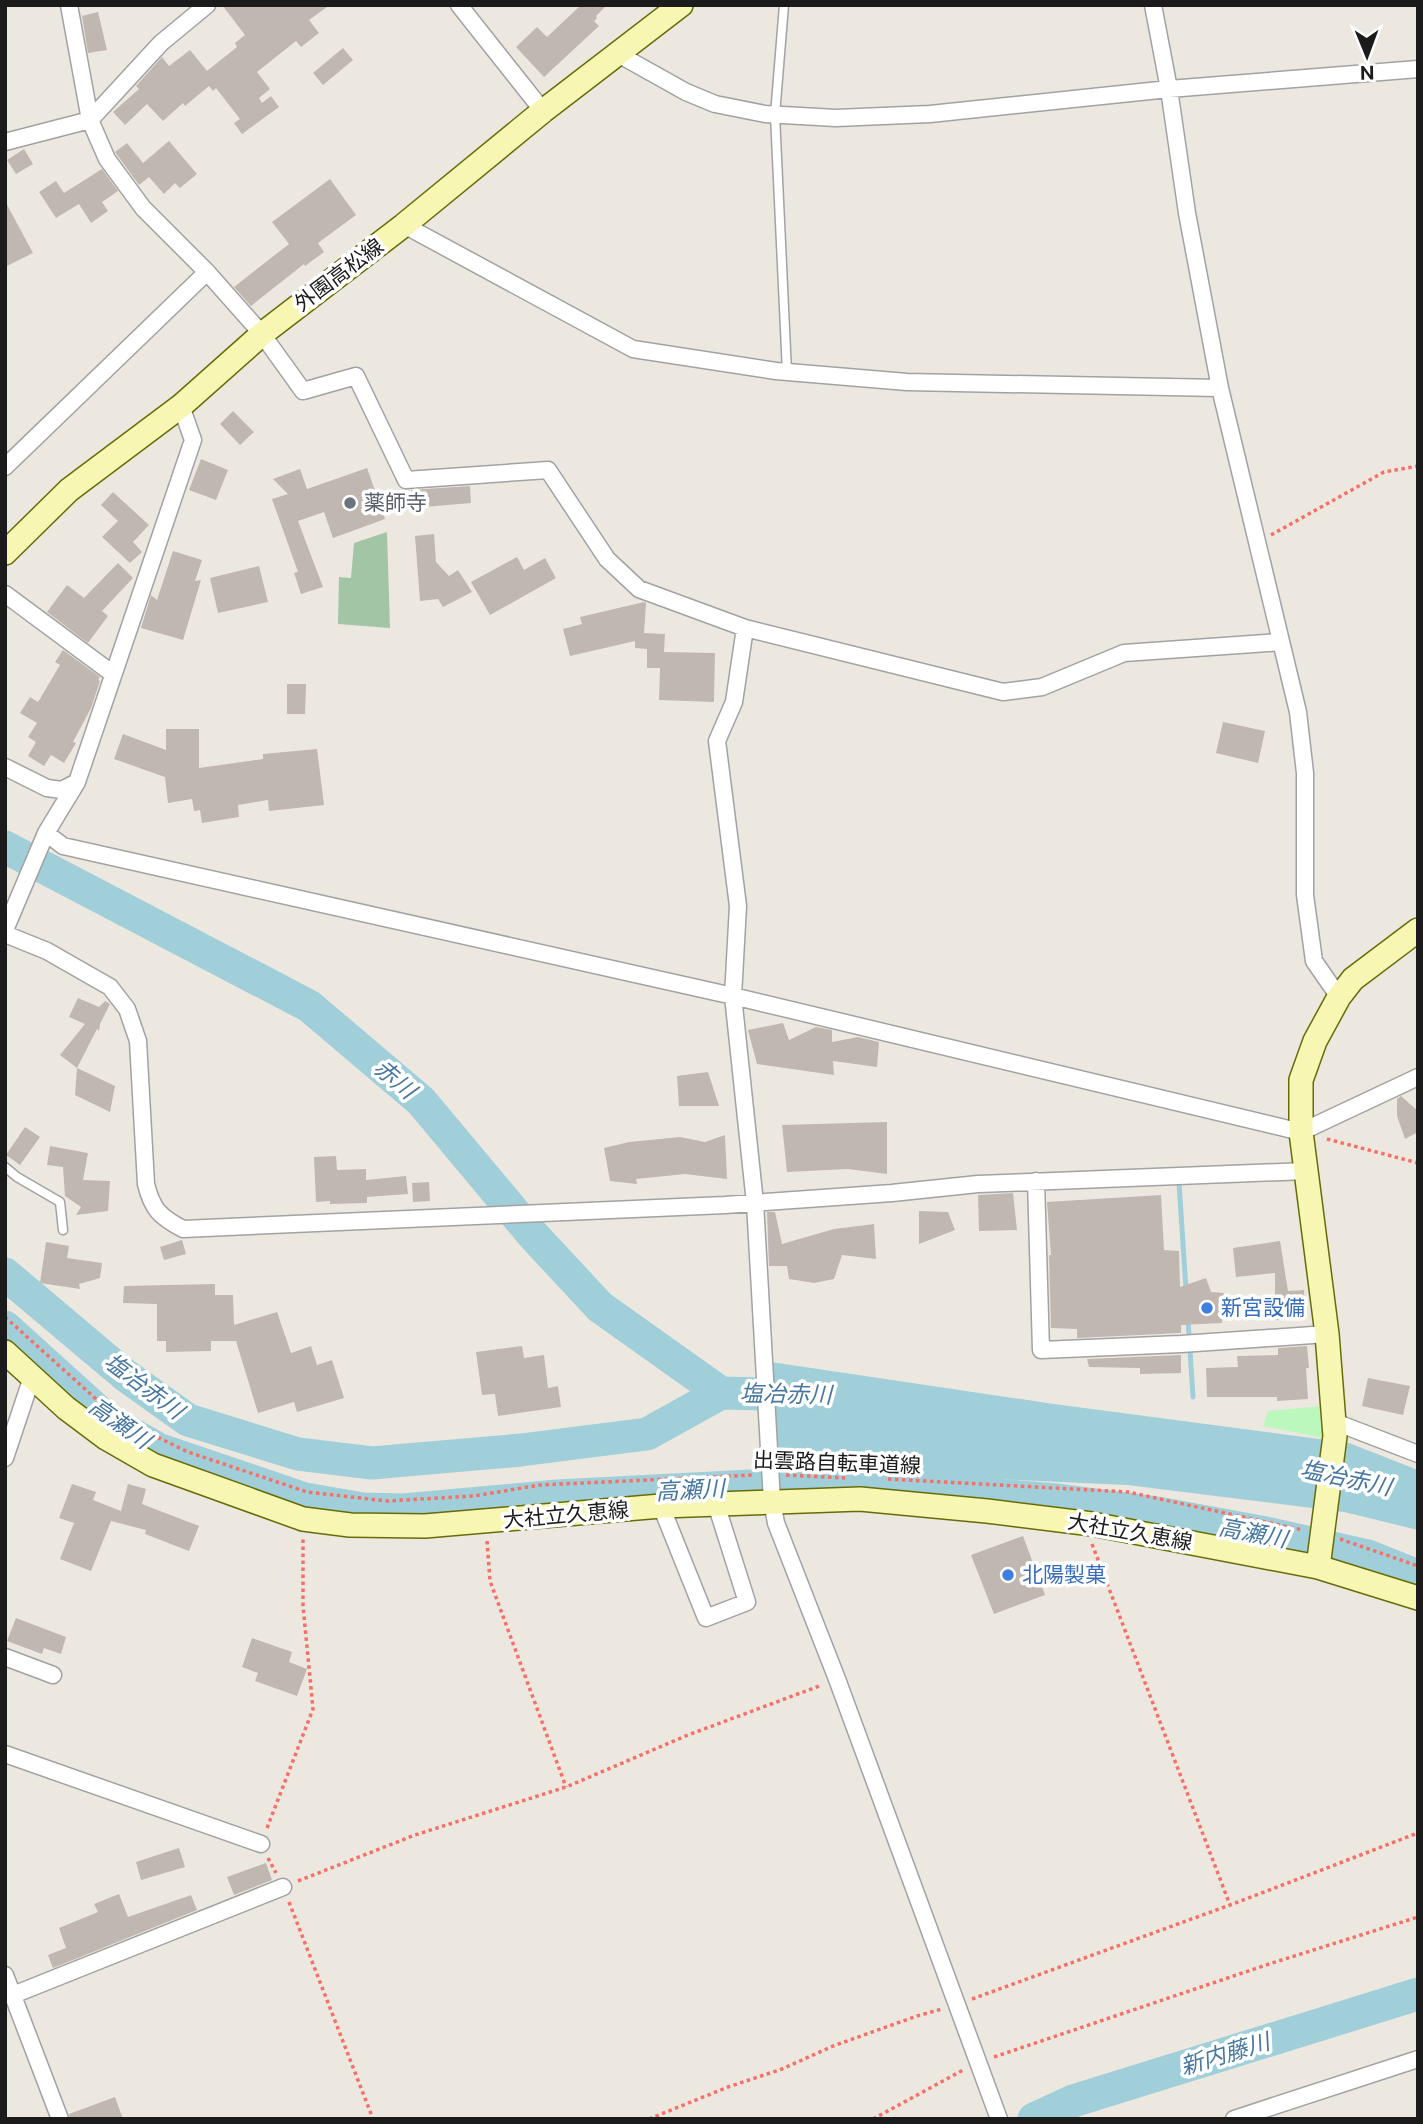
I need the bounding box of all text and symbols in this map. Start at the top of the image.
north arrow [1332,21,1402,91]
text: N [1360,62,1375,84]
street label: 外園高松線 [289,233,388,316]
place label: 薬師寺 [364,490,427,515]
marker: 薬師寺 [342,495,358,511]
water label: 赤川 [369,1053,424,1106]
place label: 新宮設備 [1221,1295,1305,1320]
marker: 新宮設備 [1199,1300,1215,1316]
water label: 塩冶赤川 [99,1347,192,1426]
water label: 塩冶赤川 [740,1379,835,1408]
water label: 高瀬川 [84,1392,159,1455]
street label: 出雲路自転車道線 [753,1447,921,1478]
water label: 塩冶赤川 [1298,1455,1397,1501]
water label: 高瀬川 [655,1474,728,1505]
street label: 大社立久恵線 [502,1497,630,1532]
street label: 大社立久恵線 [1066,1508,1194,1555]
water label: 高瀬川 [1217,1513,1292,1553]
place label: 北陽製菓 [1022,1562,1106,1587]
marker: 北陽製菓 [1000,1567,1016,1583]
water label: 新内藤川 [1177,2026,1276,2080]

